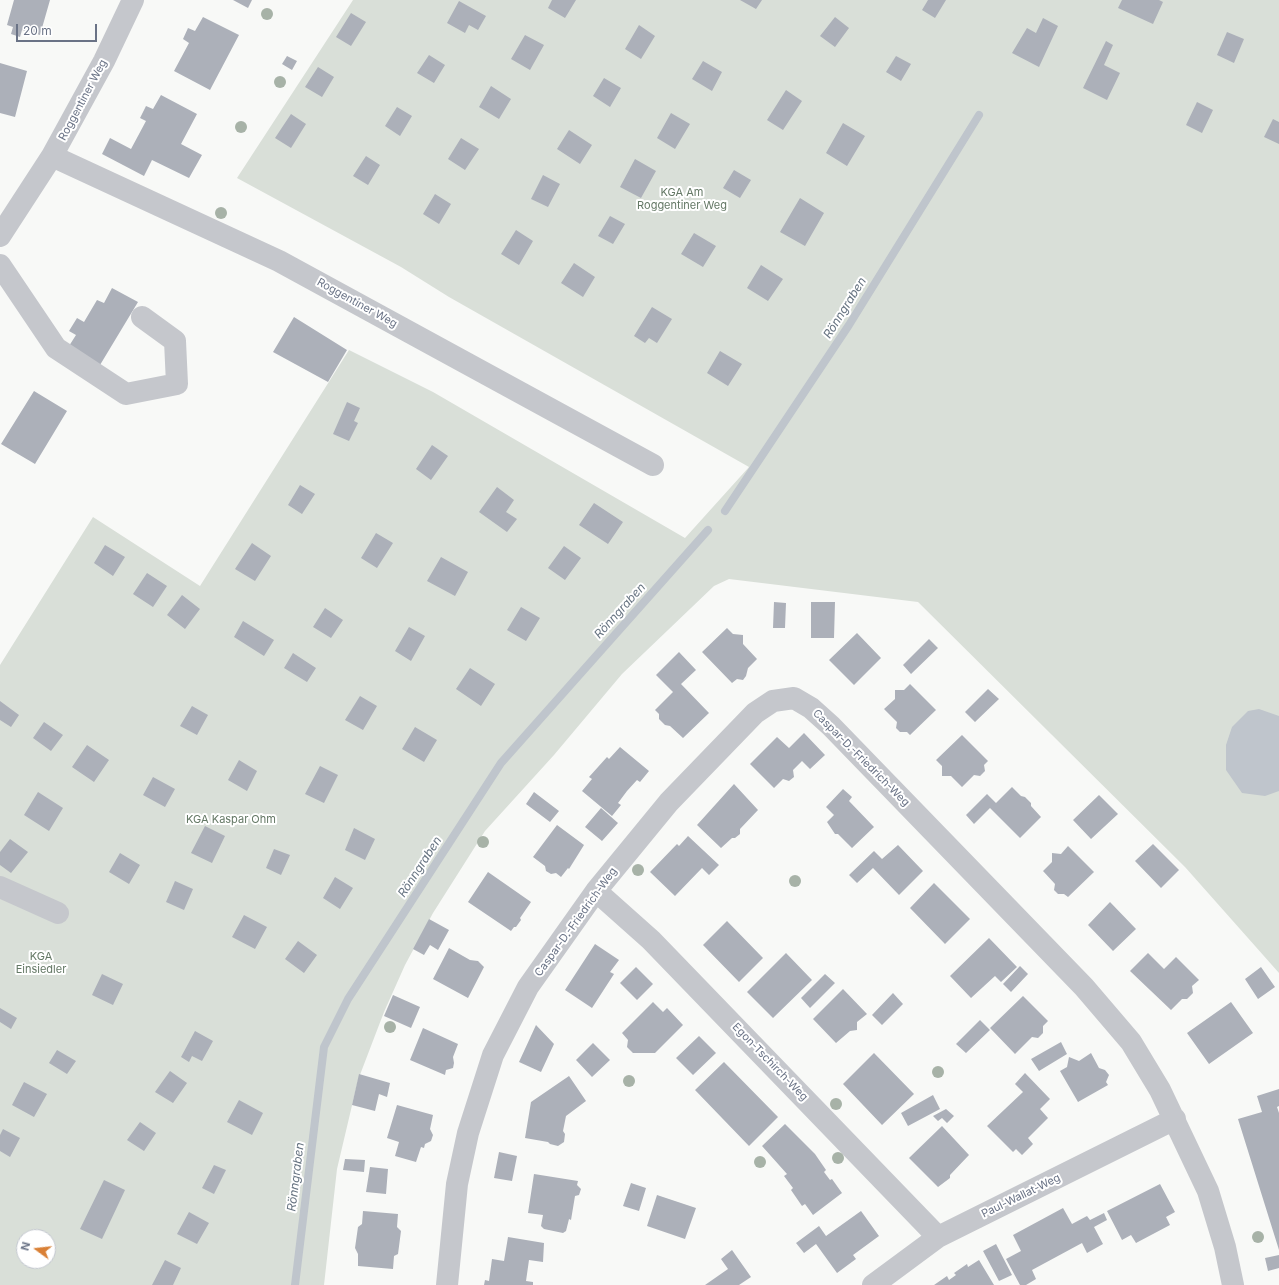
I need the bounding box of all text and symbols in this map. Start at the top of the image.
scale bar [18,16,99,42]
text: 20 m [23,23,52,38]
street label: Roggentiner Weg [56,57,110,143]
park label: KGA Am Roggentiner Weg [637,186,727,212]
street label: Roggentiner Weg [315,275,399,331]
water label: Rönngraben [821,275,869,341]
water label: Rönngraben [591,580,649,642]
street label: Caspar-D.-Friedrich-Weg [810,707,912,809]
park label: KGA Kaspar Ohm [186,813,276,827]
water label: Rönngraben [395,834,445,900]
street label: Caspar-D.-Friedrich-Weg [532,865,620,979]
park label: KGA Einsiedler [16,950,66,976]
street label: Egon-Tschirch-Weg [729,1020,811,1104]
water label: Rönngraben [285,1142,307,1212]
street label: Paul-Wallat-Weg [979,1171,1063,1221]
north arrow [16,1229,56,1269]
text: N [18,1240,33,1252]

